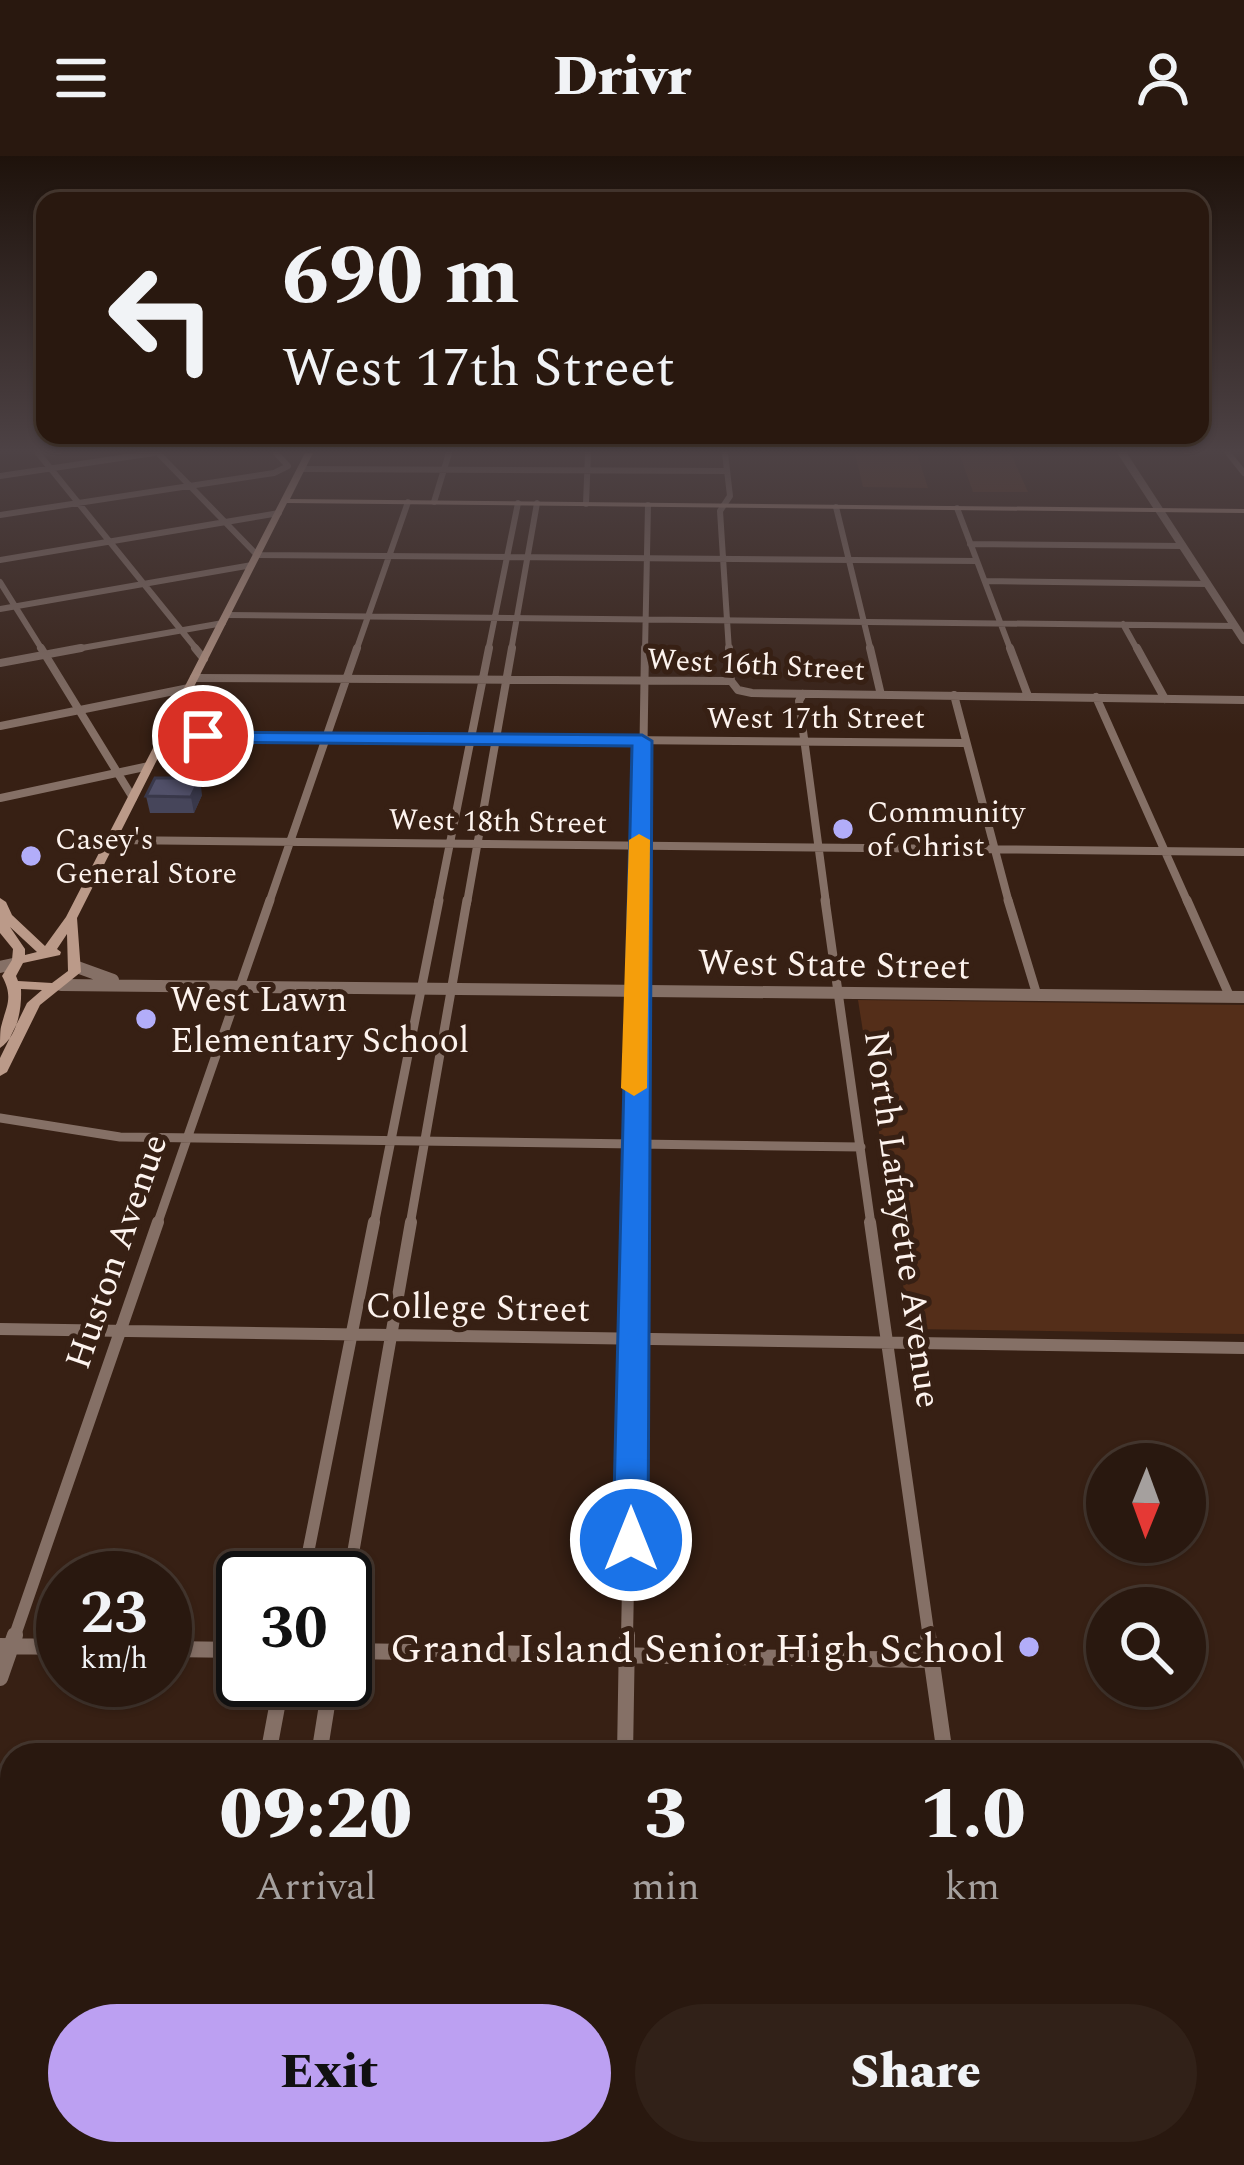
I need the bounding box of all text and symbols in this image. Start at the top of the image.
text: Drivr [553,37,691,119]
icon: menu [48,45,114,111]
icon: person [1130,45,1196,111]
text: 690 m [282,213,520,341]
icon: left [84,240,240,396]
text: West 17th Street [282,328,675,410]
street label: West 16th Street [646,636,866,694]
pin [152,685,254,787]
street label: West 17th Street [707,696,925,742]
icon: arrive [170,703,236,769]
place label: Community of Christ [867,790,1027,870]
street label: West 18th Street [388,797,608,847]
marker: Community of Christ [830,816,856,842]
place label: Casey's General Store [55,817,237,897]
marker: Casey's General Store [18,843,44,869]
street label: West State Street [697,936,971,995]
place label: West Lawn Elementary School [170,973,469,1069]
marker: West Lawn Elementary School [133,1006,159,1032]
street label: North Lafayette Avenue [848,1027,955,1412]
street label: Huston Avenue [51,1127,183,1377]
street label: College Street [365,1279,591,1338]
north arrow [1086,1443,1206,1563]
map controls [1086,1443,1206,1707]
position arrow [568,1477,694,1603]
speed limit sign: 30 [216,1551,372,1707]
text: 23 [80,1568,148,1660]
button: search [1086,1587,1206,1707]
place label: Grand Island Senior High School [390,1618,1005,1681]
marker: Grand Island Senior High School [1016,1634,1042,1660]
text: km/h [80,1636,148,1682]
text: 09:20 [219,1761,412,1870]
text: 3 [644,1761,687,1870]
text: 1.0 [919,1761,1026,1870]
text: Arrival [255,1858,377,1917]
text: min [632,1858,700,1917]
text: km [945,1858,1000,1917]
button: Exit [48,2004,611,2142]
button: Share [635,2004,1197,2142]

